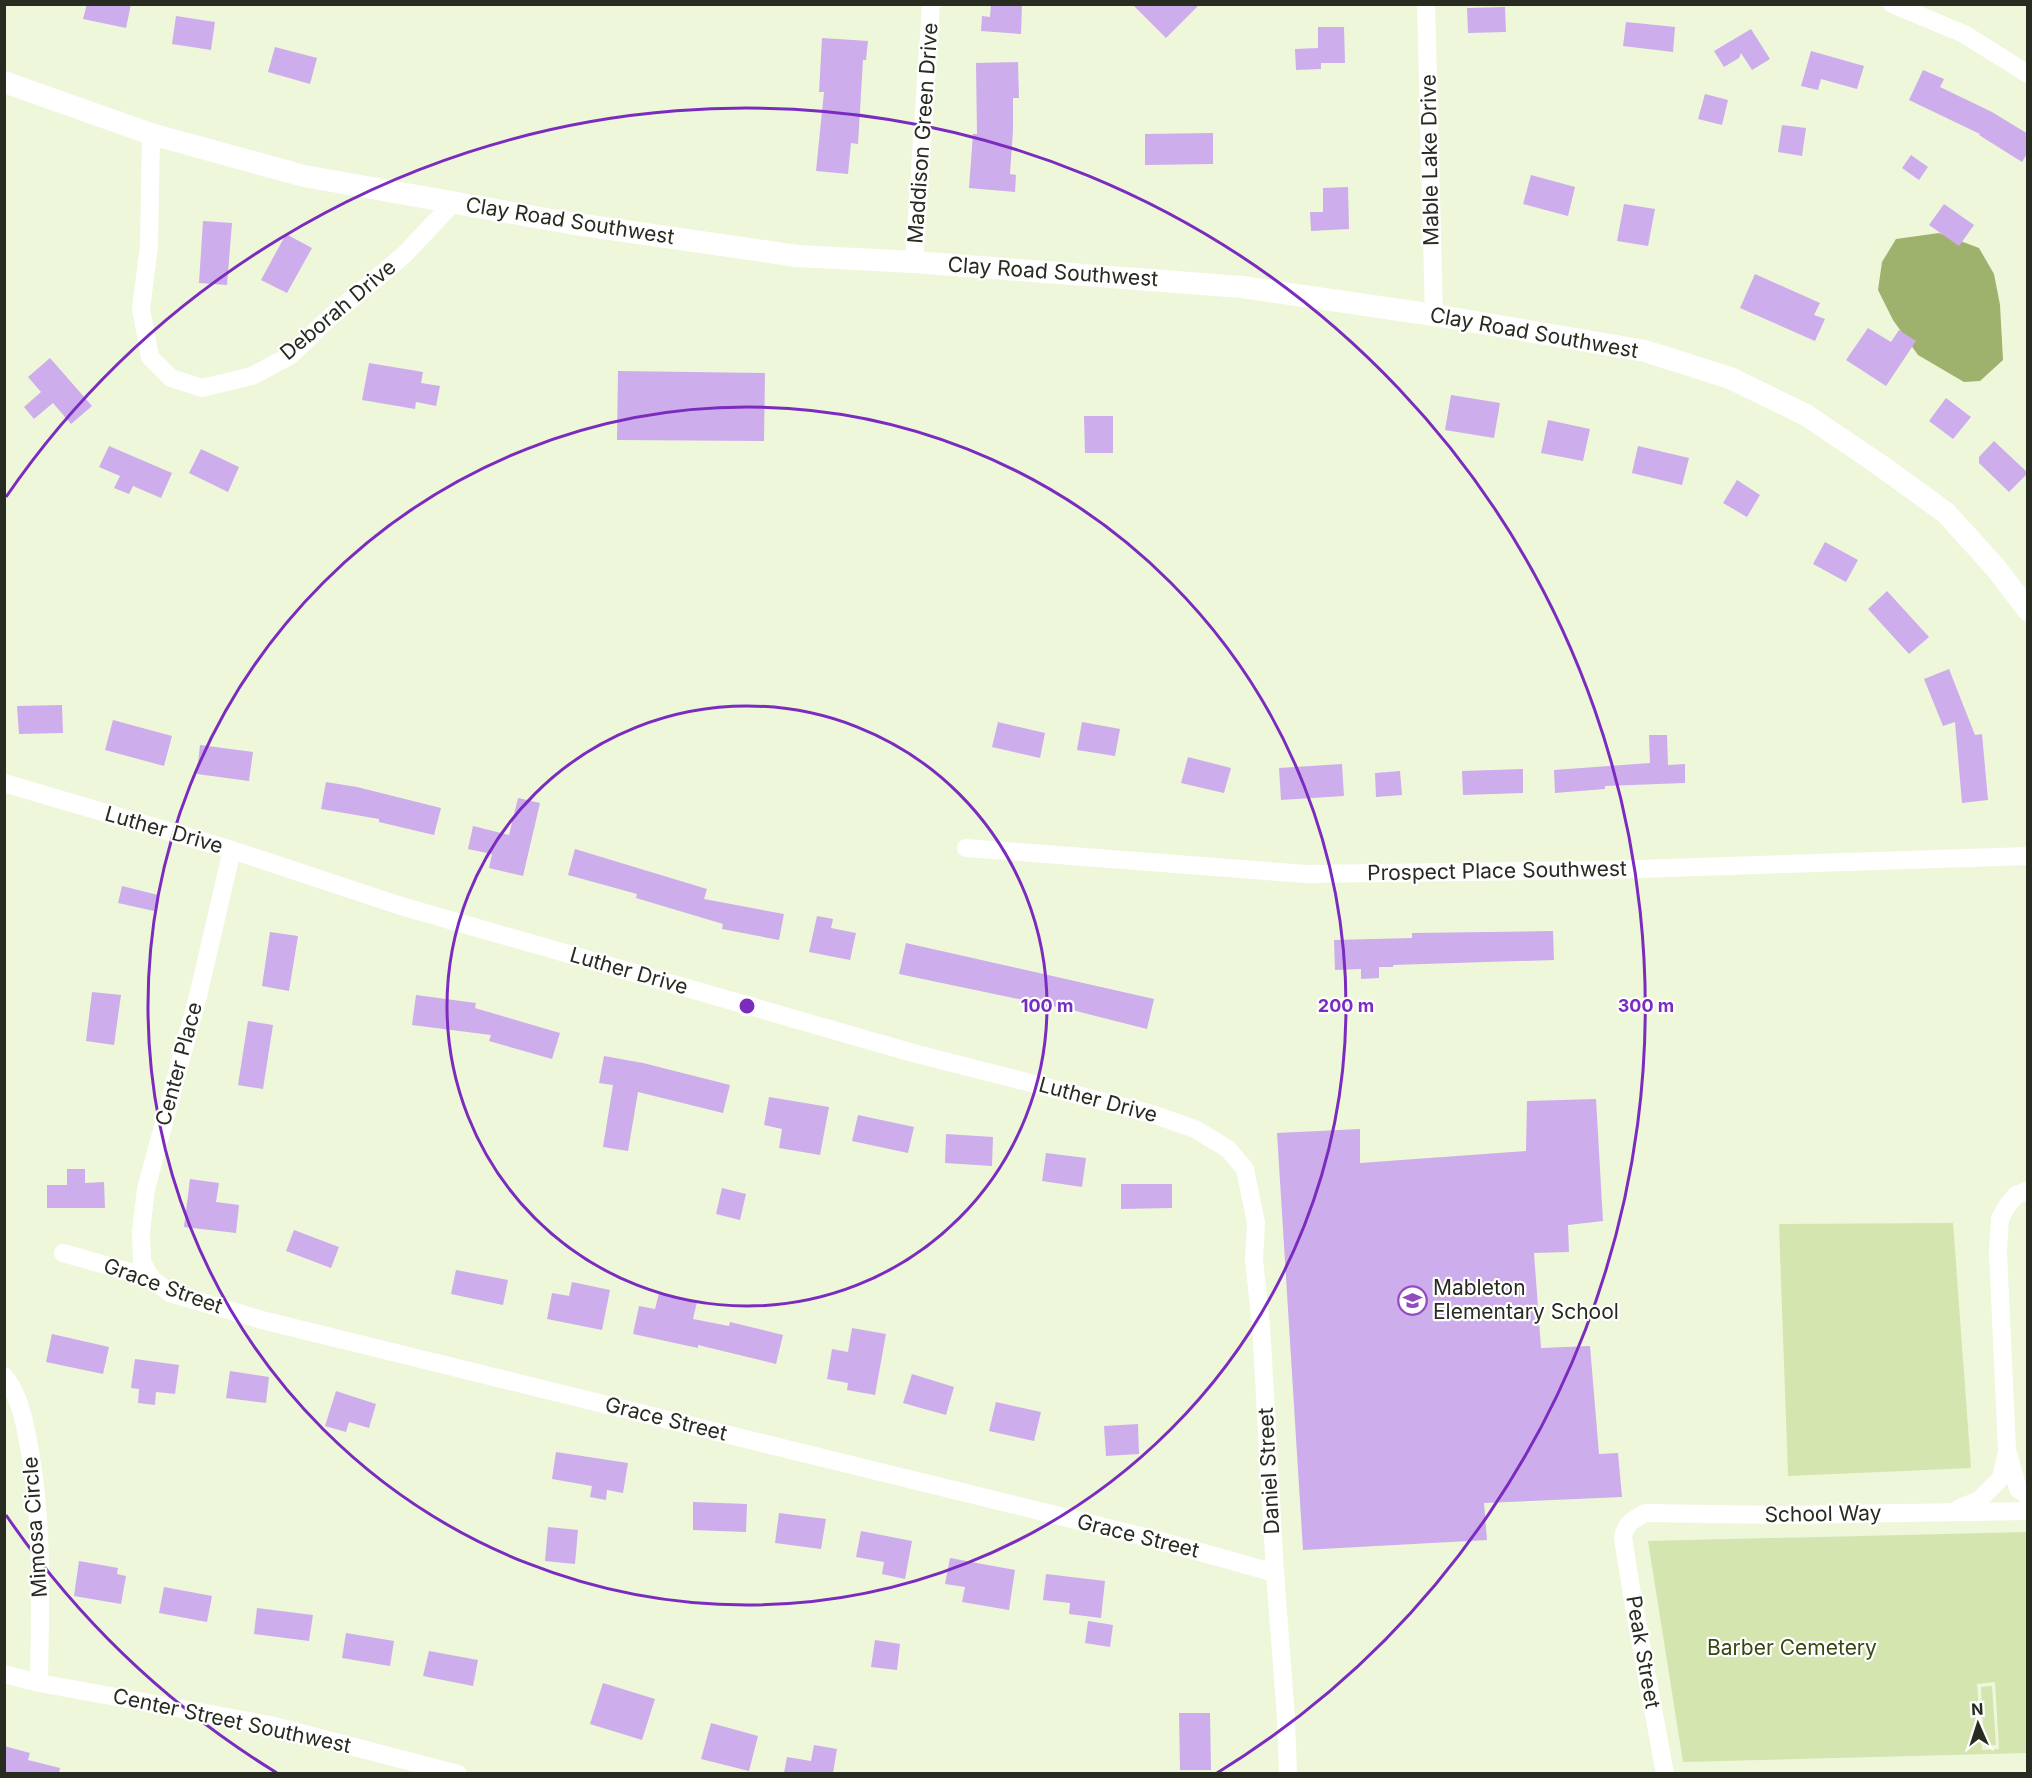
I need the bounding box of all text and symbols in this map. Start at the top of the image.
street label: Maddison Green Drive [902,22,943,244]
street label: Mable Lake Drive [1416,74,1443,246]
street label: Clay Road Southwest [464,192,676,249]
street label: Clay Road Southwest [947,252,1159,291]
street label: Deborah Drive [275,254,400,365]
street label: Clay Road Southwest [1428,302,1640,363]
street label: Luther Drive [102,801,226,858]
street label: Prospect Place Southwest [1367,856,1627,885]
street label: Luther Drive [567,942,691,999]
text: 100 m [1021,995,1073,1016]
text: 200 m [1318,995,1374,1016]
text: 300 m [1618,995,1674,1016]
centre of rings [737,996,757,1016]
street label: Center Place [150,999,207,1129]
street label: Luther Drive [1036,1072,1160,1127]
street label: Grace Street [100,1252,226,1319]
place label: Mableton Elementary School [1433,1275,1619,1324]
school or university icon: Mableton Elementary School [1396,1284,1428,1316]
street label: Grace Street [603,1391,730,1446]
street label: Daniel Street [1253,1407,1284,1535]
street label: Mimosa Circle [17,1456,52,1598]
street label: School Way [1764,1500,1882,1527]
street label: Grace Street [1075,1508,1202,1563]
street label: Peak Street [1621,1593,1666,1710]
park label: Barber Cemetery [1707,1635,1877,1660]
street label: Center Street Southwest [111,1683,353,1758]
north arrow [1948,1694,2008,1754]
text: N [1971,1699,1984,1719]

